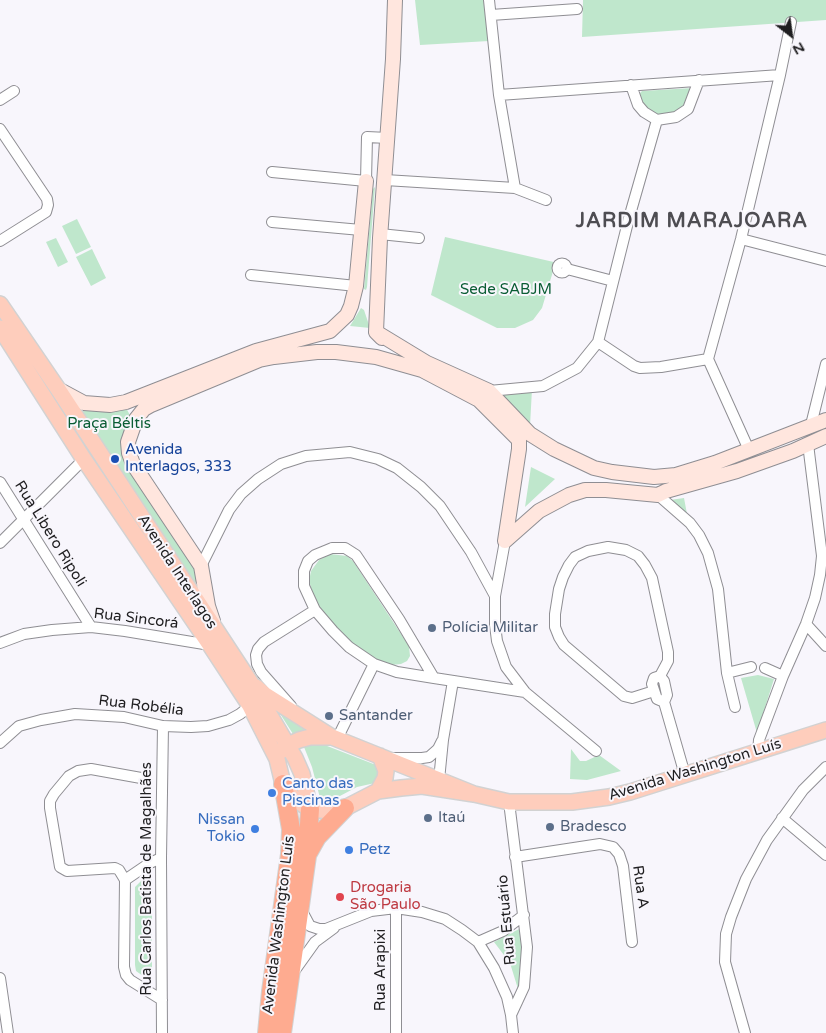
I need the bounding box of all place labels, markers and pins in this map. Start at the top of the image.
place label: Avenida Interlagos, 333 [125,441,232,476]
marker: Avenida Interlagos, 333 [109,453,121,465]
place label: Polícia Militar [442,619,538,637]
marker: Polícia Militar [426,622,438,634]
place label: Santander [339,707,413,725]
marker: Santander [323,710,335,722]
place label: Canto das Piscinas [282,775,354,810]
marker: Canto das Piscinas [266,787,278,799]
place label: Itaú [438,809,465,827]
place label: Nissan Tokio [197,811,245,846]
marker: Itaú [422,812,434,824]
place label: Bradesco [560,818,627,836]
marker: Bradesco [544,821,556,833]
marker: Nissan Tokio [249,823,261,835]
place label: Petz [359,841,391,859]
marker: Petz [343,844,355,856]
place label: Drogaria São Paulo [350,879,421,914]
marker: Drogaria São Paulo [334,891,346,903]

